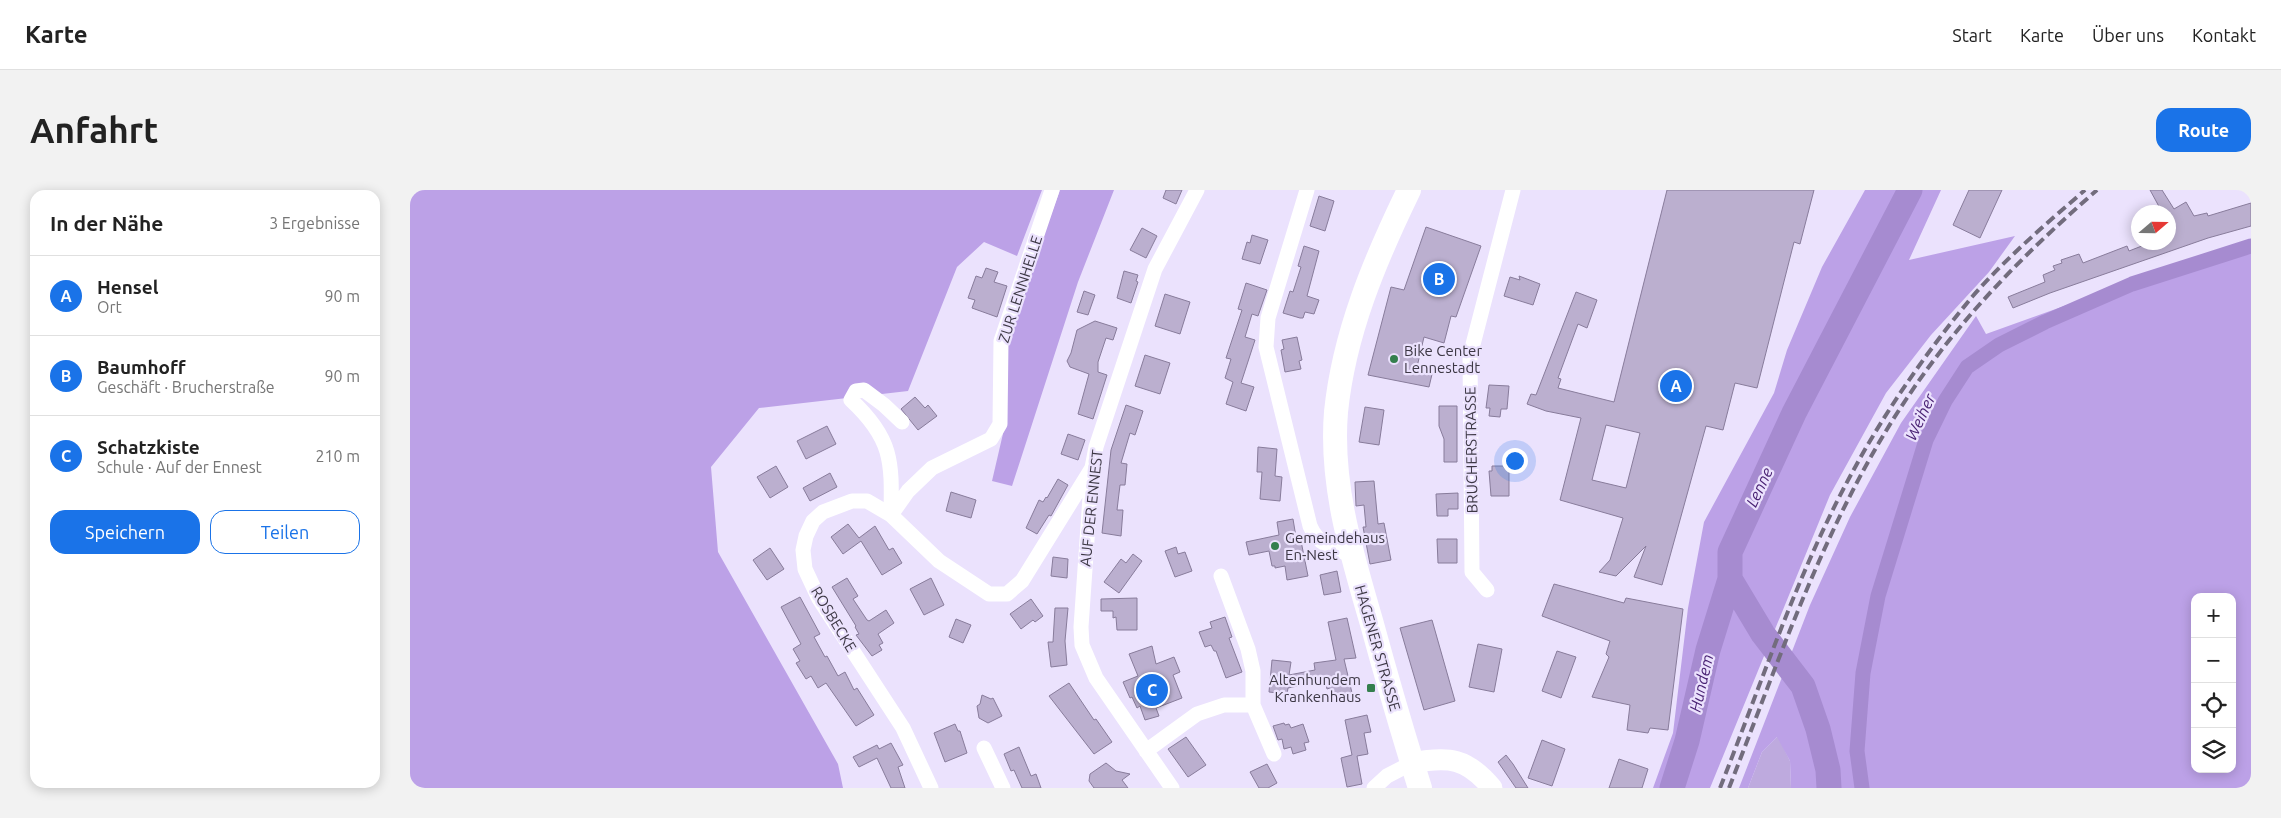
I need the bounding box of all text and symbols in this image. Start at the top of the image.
text: Karte [25,21,87,48]
text: Start [1952,25,1992,45]
text: Karte [2020,25,2064,45]
text: Über uns [2092,25,2164,45]
text: Kontakt [2192,25,2256,45]
button: Route [2156,108,2251,152]
text: Anfahrt [30,110,158,150]
north arrow [2131,205,2176,250]
text: In der Nähe [50,211,163,235]
text: 3 Ergebnisse [269,214,360,232]
street label: ZUR LENNHELLE [995,233,1045,345]
pin: B [1423,260,1455,298]
text: Hensel [97,276,159,298]
text: A [60,287,72,305]
text: 90 m [324,287,360,305]
text: Ort [97,298,122,316]
place label: Bike Center Lennestadt [1404,342,1482,376]
marker: Bike Center Lennestadt [1388,353,1400,365]
text: Baumhoff [97,356,186,378]
text: B [61,367,71,385]
text: 90 m [324,367,360,385]
pin: A [1660,367,1692,405]
text: Geschäft · Brucherstraße [97,378,275,396]
street label: BRUCHERSTRASSE [1461,387,1481,513]
water label: Weiher [1901,390,1939,443]
text: Schatzkiste [97,436,200,458]
text: C [61,447,71,465]
text: 210 m [315,447,360,465]
street label: AUF DER ENNEST [1076,448,1106,567]
your location [1502,448,1528,474]
text: Schule · Auf der Ennest [97,458,262,476]
water label: Lenne [1742,465,1776,509]
button: Speichern [50,510,200,554]
button: Teilen [210,510,360,554]
place label: Gemeindehaus En-Nest [1285,529,1385,563]
marker: Gemeindehaus En-Nest [1269,540,1281,552]
street label: ROSBECKE [808,583,860,655]
street label: HAGENER STRASSE [1352,583,1404,713]
map controls [2191,593,2236,773]
button: + [2191,593,2236,638]
button: − [2191,638,2236,683]
water label: Hundem [1686,652,1716,714]
pin: C [1136,671,1168,709]
place label: Altenhundem Krankenhaus [1269,671,1361,705]
marker: Altenhundem Krankenhaus [1365,682,1377,694]
button: locate [2191,683,2236,728]
button: layers [2191,728,2236,773]

